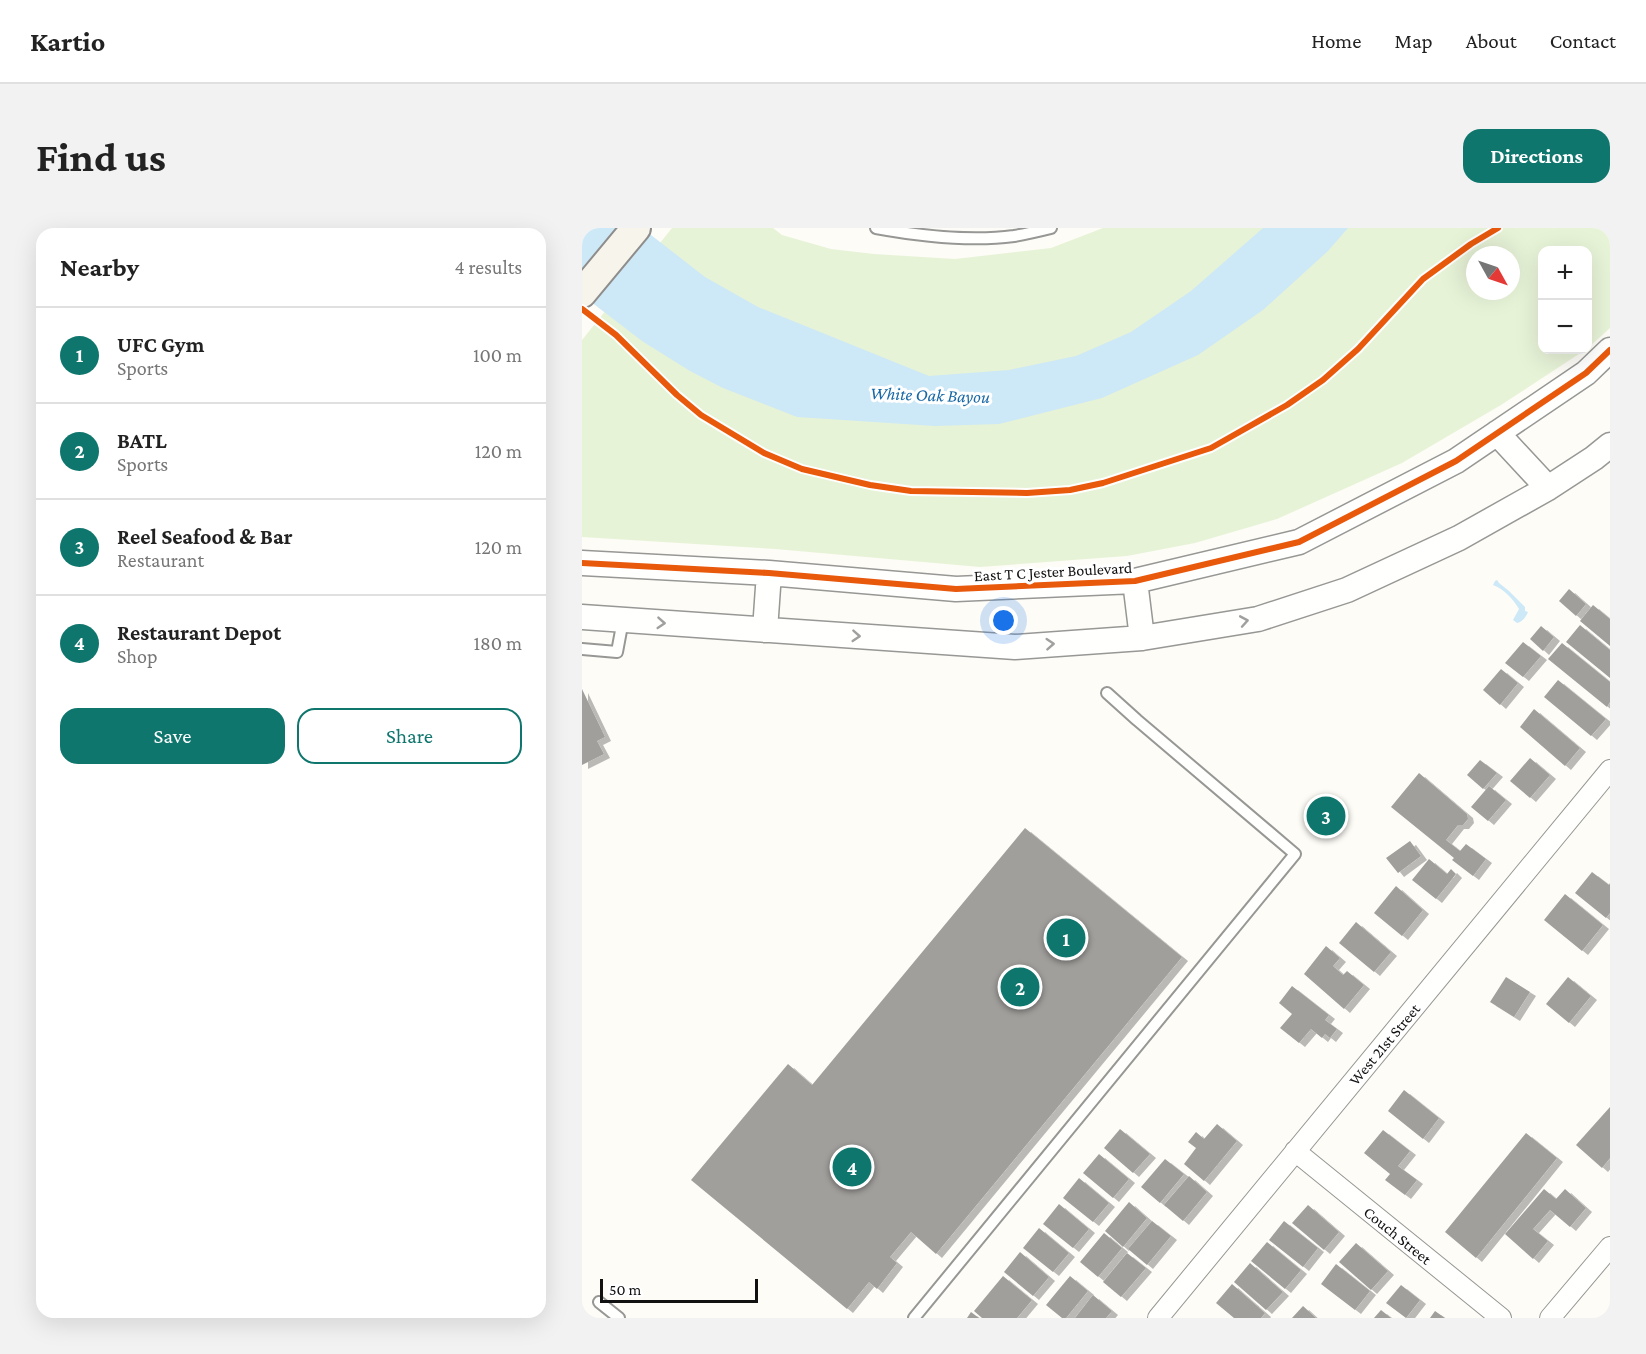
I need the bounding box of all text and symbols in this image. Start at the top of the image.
text: Kartio [30,26,105,57]
text: Home [1311,29,1361,53]
text: Map [1394,29,1433,53]
text: About [1466,29,1517,53]
text: Contact [1550,29,1616,53]
button: Directions [1463,129,1610,183]
text: Find us [36,133,166,180]
north arrow [1466,246,1520,300]
map controls [1538,246,1592,354]
button: + [1538,246,1592,300]
text: Nearby [60,253,139,282]
text: 4 results [455,256,522,278]
button: − [1538,300,1592,354]
text: UFC Gym [117,332,204,357]
text: 1 [76,344,83,366]
text: 100 m [473,344,522,366]
text: Sports [117,357,168,379]
water label: White Oak Bayou [870,383,990,407]
text: BATL [117,428,167,453]
text: 2 [74,440,85,462]
text: 120 m [475,440,522,462]
text: Sports [117,453,168,475]
text: Reel Seafood & Bar [117,524,293,549]
text: 3 [75,536,84,558]
text: 120 m [475,536,522,558]
text: Restaurant [117,549,204,571]
street label: East T C Jester Boulevard [973,559,1133,585]
your location [989,606,1018,635]
one-way arrow [1238,615,1248,628]
one-way arrow [657,616,666,629]
text: Restaurant Depot [117,620,281,645]
one-way arrow [851,629,860,642]
text: 4 [74,632,85,654]
text: 180 m [473,632,522,654]
one-way arrow [1046,638,1055,651]
text: Shop [117,645,158,667]
button: Save [60,708,285,764]
button: Share [297,708,522,764]
pin: 3 [1306,794,1346,838]
pin: 1 [1046,916,1086,960]
pin: 2 [1000,964,1040,1010]
street label: West 21st Street [1346,1000,1424,1088]
pin: 4 [832,1144,872,1190]
street label: Couch Street [1361,1203,1435,1268]
scale bar [600,1276,758,1304]
text: 50 m [609,1281,641,1298]

